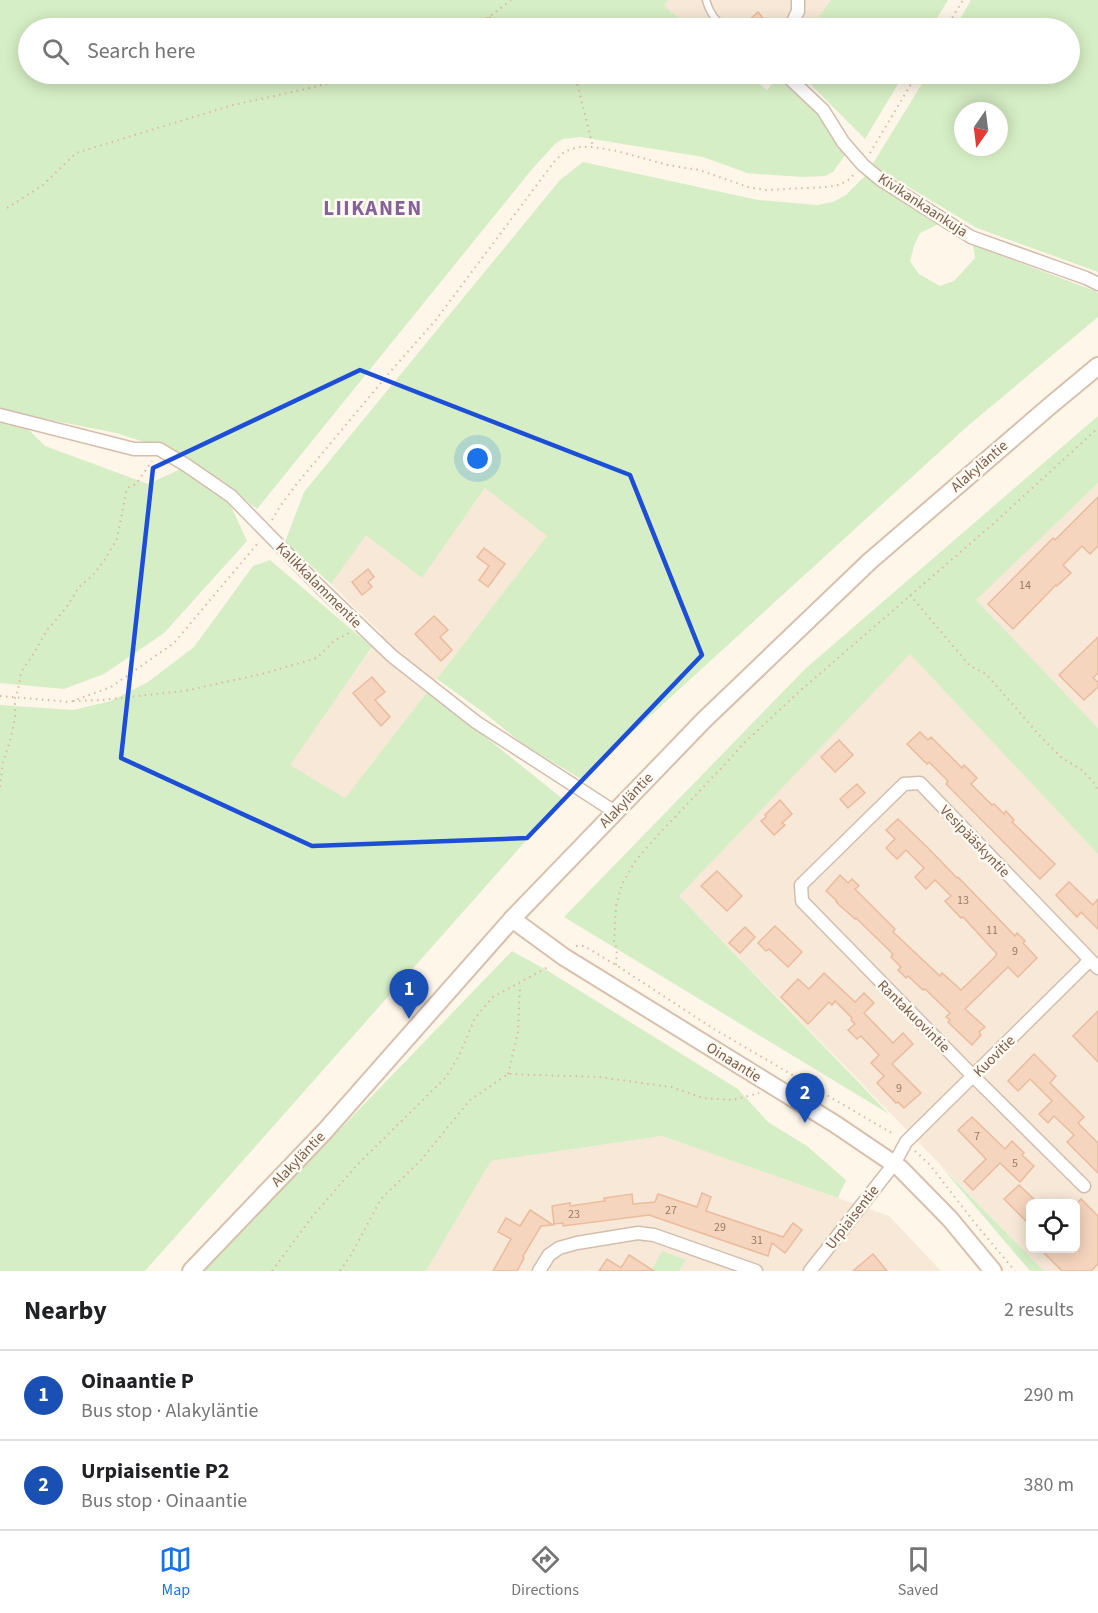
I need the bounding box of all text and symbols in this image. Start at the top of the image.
search box [18,18,1080,84]
icon: search [39,35,72,68]
text: Search here [87,35,195,67]
north arrow [954,102,1008,156]
street label: Kivikankaankuja [874,168,972,242]
district label: LIIKANEN [323,193,423,223]
street label: Alakyläntie [946,436,1013,497]
your location [463,444,492,473]
street label: Kalikkalammentie [271,538,366,633]
house number: 14 [1019,577,1031,594]
street label: Alakyläntie [595,768,658,833]
street label: Vesipääskyntie [935,801,1015,882]
house number: 13 [957,892,969,909]
house number: 11 [986,922,998,939]
house number: 9 [1012,943,1018,960]
pin: 1 [390,970,428,1019]
street label: Rantakuovintie [873,975,955,1057]
street label: Kuovitie [969,1031,1020,1082]
street label: Oinaantie [702,1037,765,1088]
pin: 2 [786,1074,824,1123]
house number: 9 [896,1080,902,1097]
street label: Alakyläntie [267,1127,330,1192]
house number: 7 [974,1128,980,1145]
house number: 5 [1012,1155,1018,1172]
street label: Urpiaisentie [821,1181,884,1254]
map controls [1026,1199,1080,1253]
button: locate [1026,1199,1080,1253]
house number: 27 [665,1202,677,1219]
house number: 23 [568,1206,580,1223]
house number: 29 [714,1219,726,1236]
house number: 31 [751,1232,763,1249]
text: Nearby [24,1292,107,1329]
text: 2 results [1004,1296,1074,1324]
text: Oinaantie P [81,1365,194,1397]
text: 1 [38,1381,49,1409]
text: 290 m [1024,1381,1074,1409]
text: Bus stop · Alakyläntie [81,1397,258,1425]
text: Urpiaisentie P2 [81,1455,229,1487]
text: 2 [38,1471,49,1499]
text: 380 m [1024,1471,1074,1499]
text: Bus stop · Oinaantie [81,1487,247,1515]
tab: Map [159,1543,192,1601]
tab: Directions [511,1543,579,1601]
tab: Saved [898,1543,939,1601]

